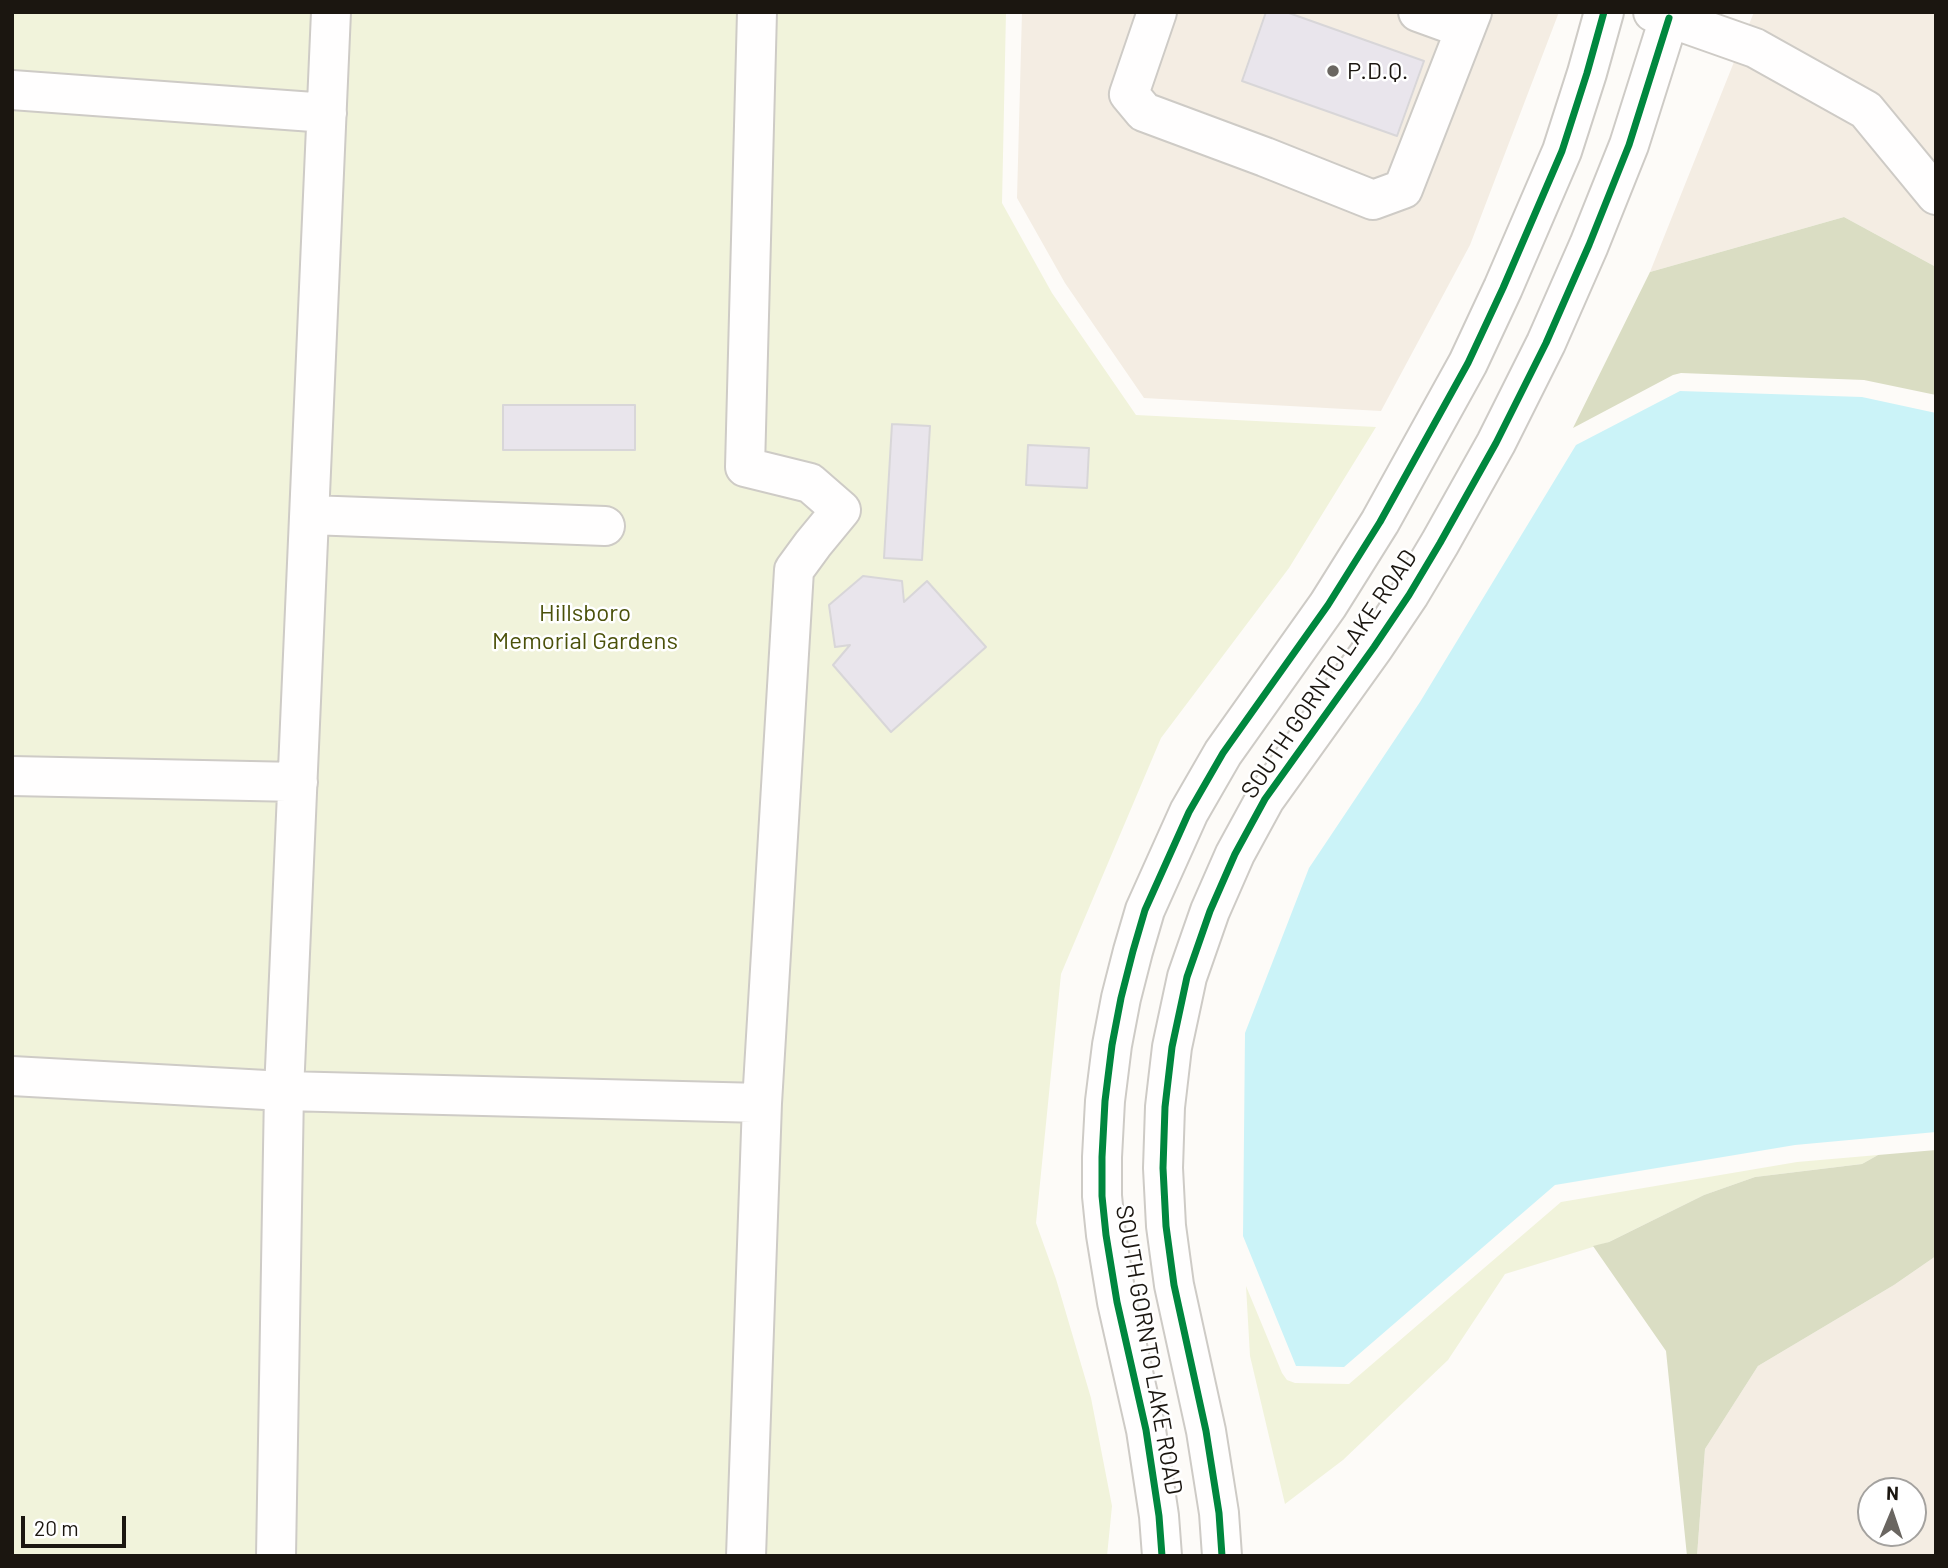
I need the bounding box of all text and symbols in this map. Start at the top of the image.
place label: P.D.Q. [1347,57,1409,85]
marker: P.D.Q. [1325,63,1341,79]
street label: SOUTH GORNTO LAKE ROAD [1235,544,1423,804]
park label: Hillsboro Memorial Gardens [492,599,678,655]
street label: SOUTH GORNTO LAKE ROAD [1109,1203,1189,1497]
north arrow [1857,1477,1927,1547]
text: N [1886,1481,1899,1504]
scale bar [24,1502,130,1546]
text: 20 m [34,1515,79,1540]

